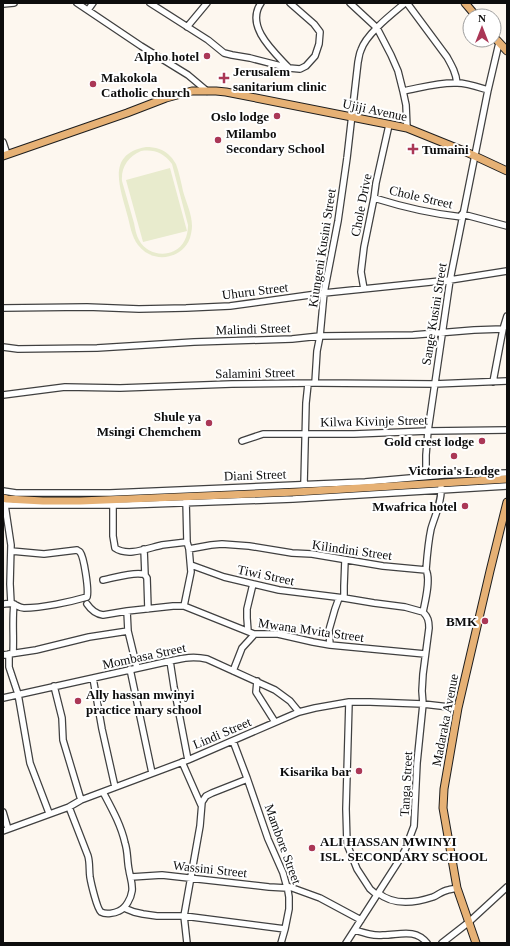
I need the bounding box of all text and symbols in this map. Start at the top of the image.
north arrow [462,8,502,48]
text: N [478,12,486,24]
place label: Alpho hotel [134,49,199,64]
marker: Alpho hotel [202,51,212,61]
place label: Jerusalem sanitarium clinic [233,64,327,94]
place label: Makokola Catholic church [101,70,191,100]
marker: Jerusalem sanitarium clinic [218,72,230,84]
marker: Makokola Catholic church [88,79,98,89]
street label: Ujiji Avenue [341,96,409,124]
place label: Oslo lodge [211,109,269,124]
marker: Oslo lodge [272,111,282,121]
place label: Milambo Secondary School [226,126,325,156]
marker: Milambo Secondary School [213,135,223,145]
place label: Tumaini [422,142,469,157]
marker: Tumaini [407,143,419,155]
street label: Chole Drive [348,172,375,238]
street label: Chole Street [388,182,455,212]
street label: Kiungeni Kusini Street [305,187,339,308]
street label: Sange Kusini Street [419,261,450,366]
street label: Uhuru Street [221,279,289,303]
street label: Malindi Street [215,320,291,338]
street label: Salamini Street [215,365,295,381]
place label: Shule ya Msingi Chemchem [97,409,201,439]
street label: Kilwa Kivinje Street [320,413,428,429]
marker: Shule ya Msingi Chemchem [204,418,214,428]
place label: Gold crest lodge [384,434,474,449]
marker: Gold crest lodge [477,436,487,446]
marker: Victoria's Lodge [449,451,459,461]
place label: Victoria's Lodge [408,463,500,478]
street label: Diani Street [224,466,287,484]
place label: Mwafrica hotel [372,499,457,514]
marker: Mwafrica hotel [460,501,470,511]
street label: Kilindini Street [311,537,393,563]
street label: Tiwi Street [236,562,296,588]
place label: BMK [446,614,478,629]
street label: Mwana Mvita Street [257,615,365,645]
marker: BMK [480,616,490,626]
street label: Mombasa Street [101,640,187,672]
street label: Madaraka Avenue [429,672,461,768]
place label: Ally hassan mwinyi practice mary school [86,687,202,717]
marker: Ally hassan mwinyi practice mary school [73,696,83,706]
street label: Lindi Street [191,714,254,752]
street label: Tanga Street [397,751,415,817]
place label: Kisarika bar [280,764,351,779]
marker: Kisarika bar [354,766,364,776]
street label: Mambore Street [262,802,305,886]
place label: ALI HASSAN MWINYI ISL. SECONDARY SCHOOL [320,834,488,864]
marker: ALI HASSAN MWINYI ISL. SECONDARY SCHOOL [307,843,317,853]
street label: Wassini Street [172,858,248,880]

